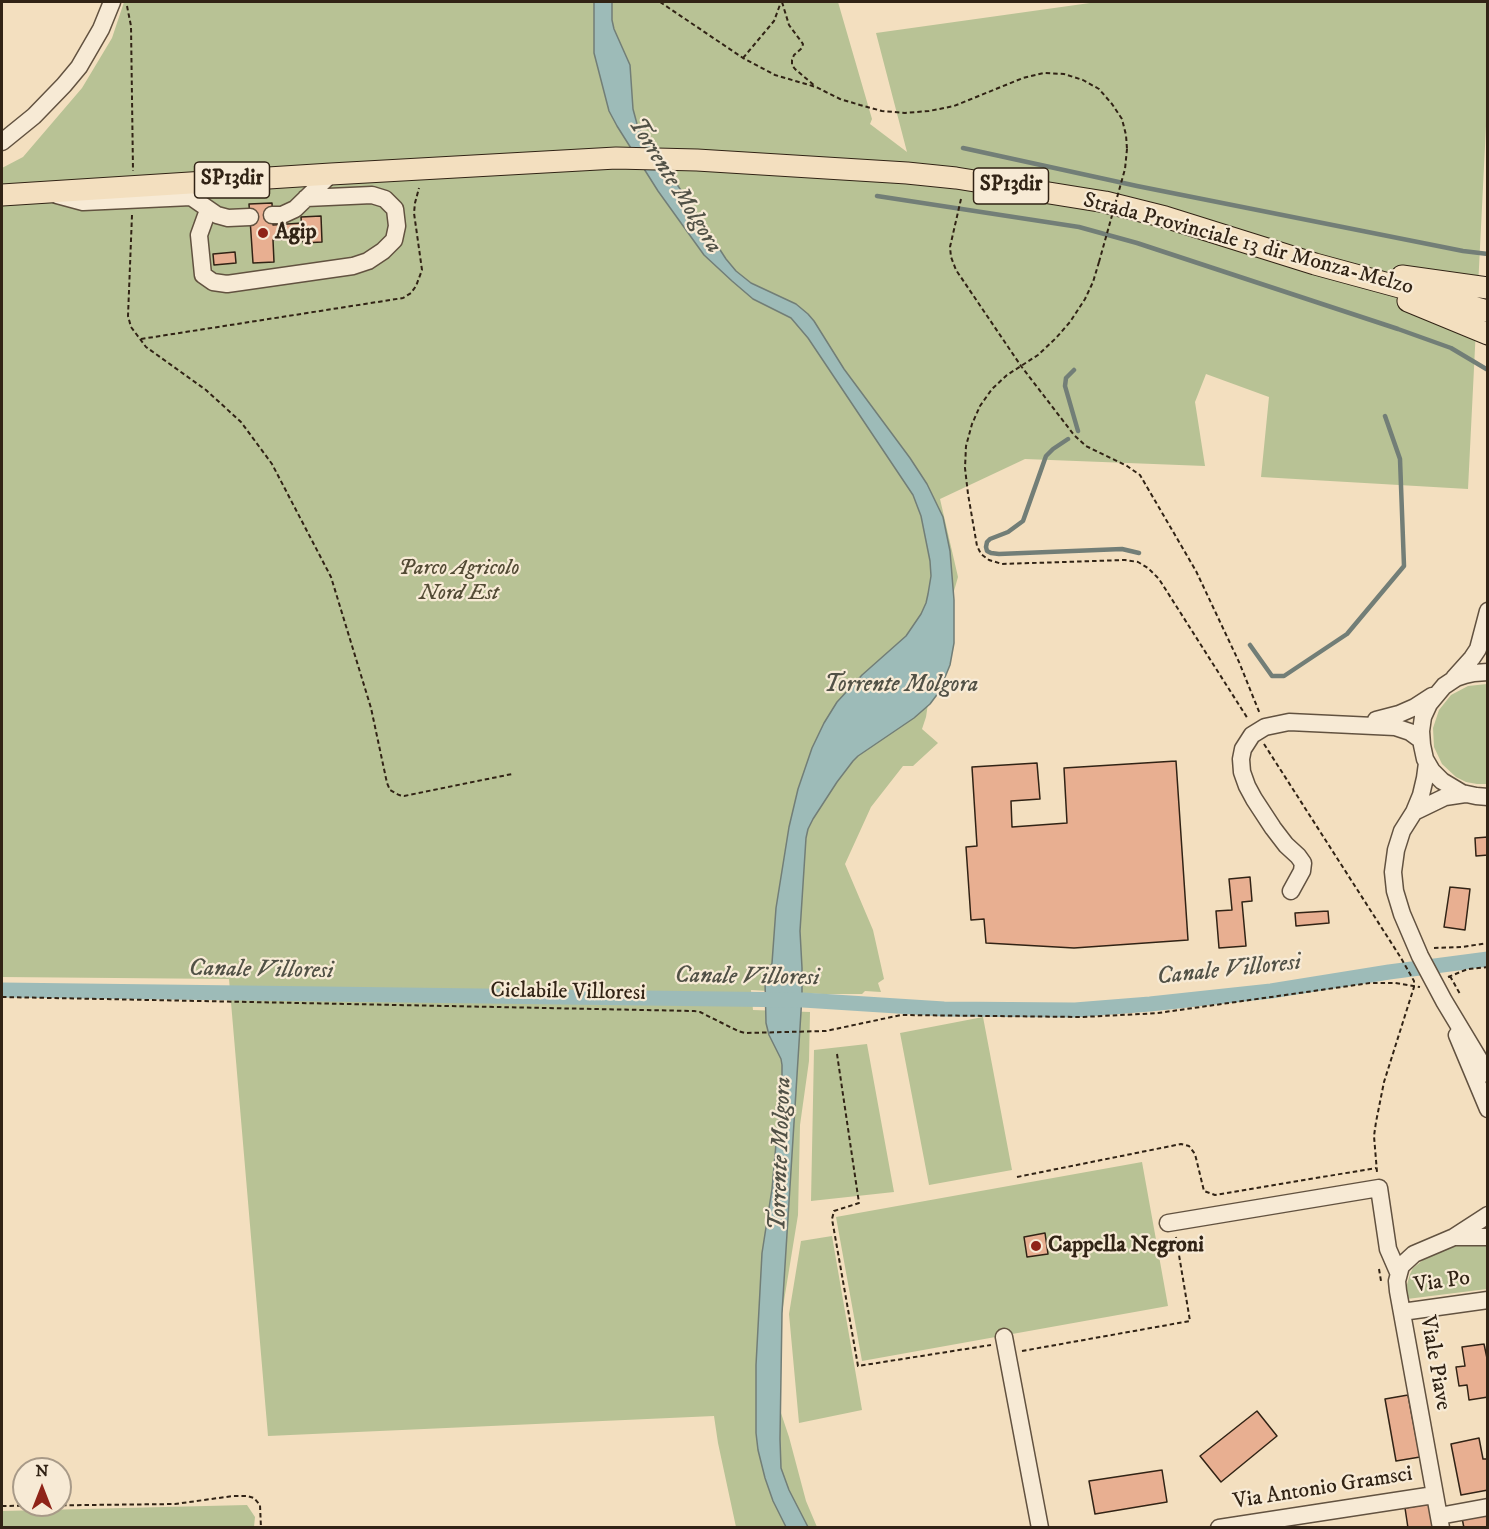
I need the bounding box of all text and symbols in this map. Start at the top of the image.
water label: Torrente Molgora [621,113,727,259]
road number: SP13dir [194,162,270,198]
road number: SP13dir [974,168,1048,204]
street label: Strada Provinciale 13 dir Monza-Melzo [1080,188,1416,302]
place label: Agip [275,220,316,246]
marker: Agip [256,226,270,240]
park label: Parco Agricolo Nord Est [399,556,519,608]
water label: Torrente Molgora [824,672,978,700]
water label: Canale Villoresi [1155,949,1303,993]
water label: Canale Villoresi [188,955,334,987]
water label: Canale Villoresi [674,962,820,994]
street label: Ciclabile Villoresi [490,978,646,1008]
water label: Torrente Molgora [765,1076,799,1232]
place label: Cappella Negroni [1048,1233,1204,1259]
marker: Cappella Negroni [1029,1239,1043,1253]
street label: Via Po [1412,1266,1472,1300]
street label: Viale Piave [1413,1314,1455,1412]
north arrow [12,1457,72,1517]
text: N [35,1461,49,1481]
street label: Via Antonio Gramsci [1231,1462,1415,1516]

